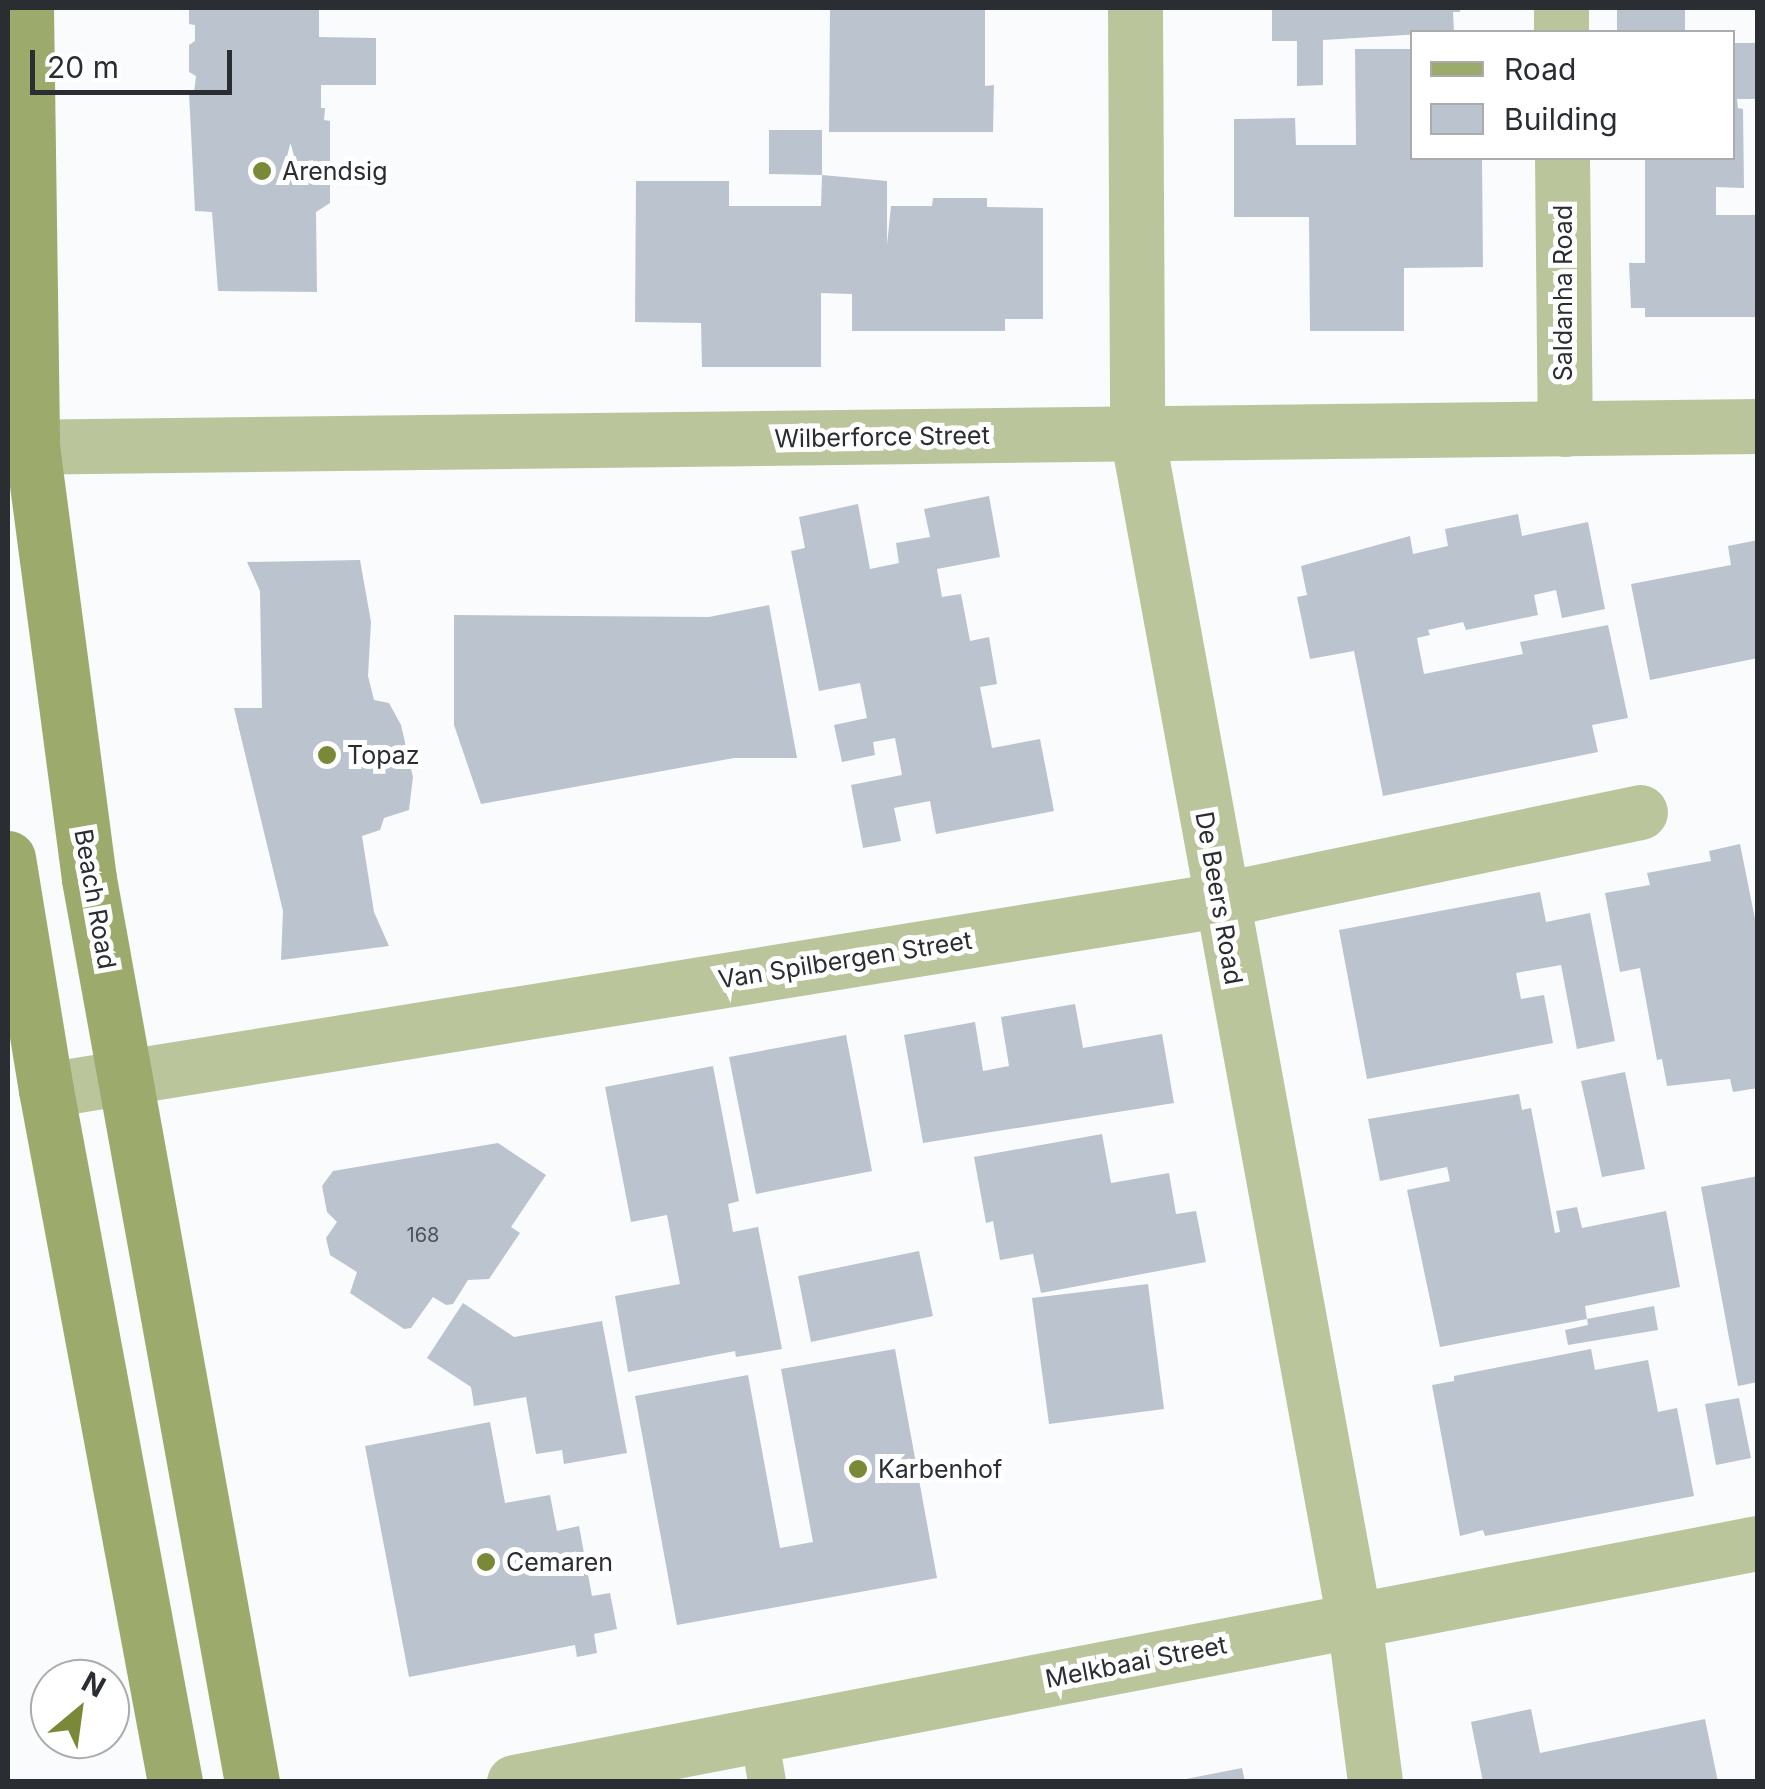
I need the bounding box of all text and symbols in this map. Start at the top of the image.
scale bar [35,30,238,92]
legend [1410,30,1735,160]
text: 20 m [47,49,119,85]
text: Road [1504,51,1576,87]
text: Building [1504,101,1618,137]
place label: Arendsig [282,156,387,186]
marker: Arendsig [251,160,273,182]
street label: Saldanha Road [1548,205,1578,381]
street label: Wilberforce Street [774,420,990,454]
place label: Topaz [347,740,420,770]
marker: Topaz [316,744,338,766]
street label: De Beers Road [1189,809,1249,987]
street label: Beach Road [68,827,122,971]
street label: Van Spilbergen Street [716,925,974,995]
house number: 168 [407,1223,439,1247]
place label: Karbenhof [878,1454,1002,1484]
marker: Karbenhof [847,1458,869,1480]
place label: Cemaren [506,1547,613,1577]
marker: Cemaren [475,1551,497,1573]
street label: Melkbaai Street [1043,1630,1229,1694]
north arrow [30,1659,130,1759]
text: N [76,1664,111,1705]

